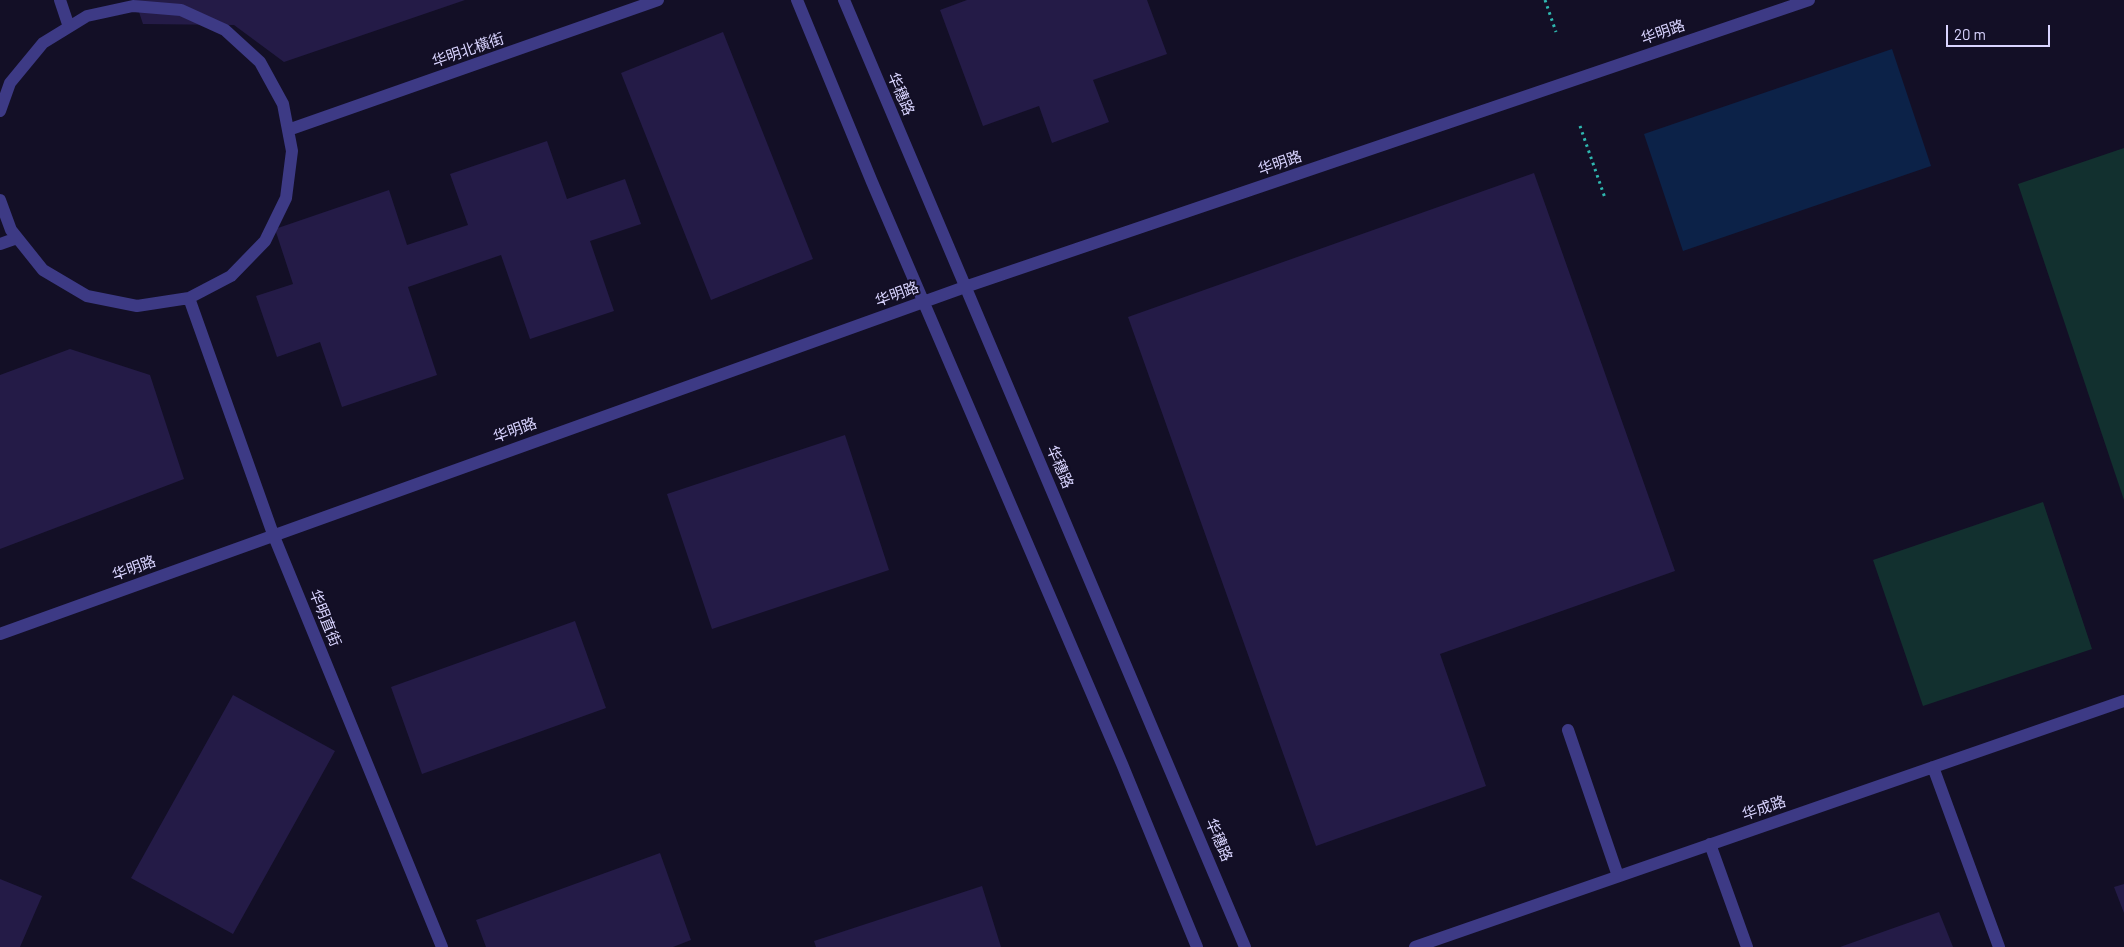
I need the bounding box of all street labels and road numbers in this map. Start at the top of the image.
street label: 华明路 [1639,16,1687,48]
street label: 华明北橫街 [430,29,506,71]
street label: 华穗路 [884,70,918,118]
street label: 华明路 [1256,147,1304,179]
street label: 华明路 [873,278,921,310]
street label: 华明路 [491,414,539,446]
street label: 华穗路 [1043,443,1077,491]
street label: 华明路 [110,552,158,584]
street label: 华明直街 [305,587,345,649]
street label: 华成路 [1740,792,1788,824]
street label: 华穗路 [1202,816,1236,864]

